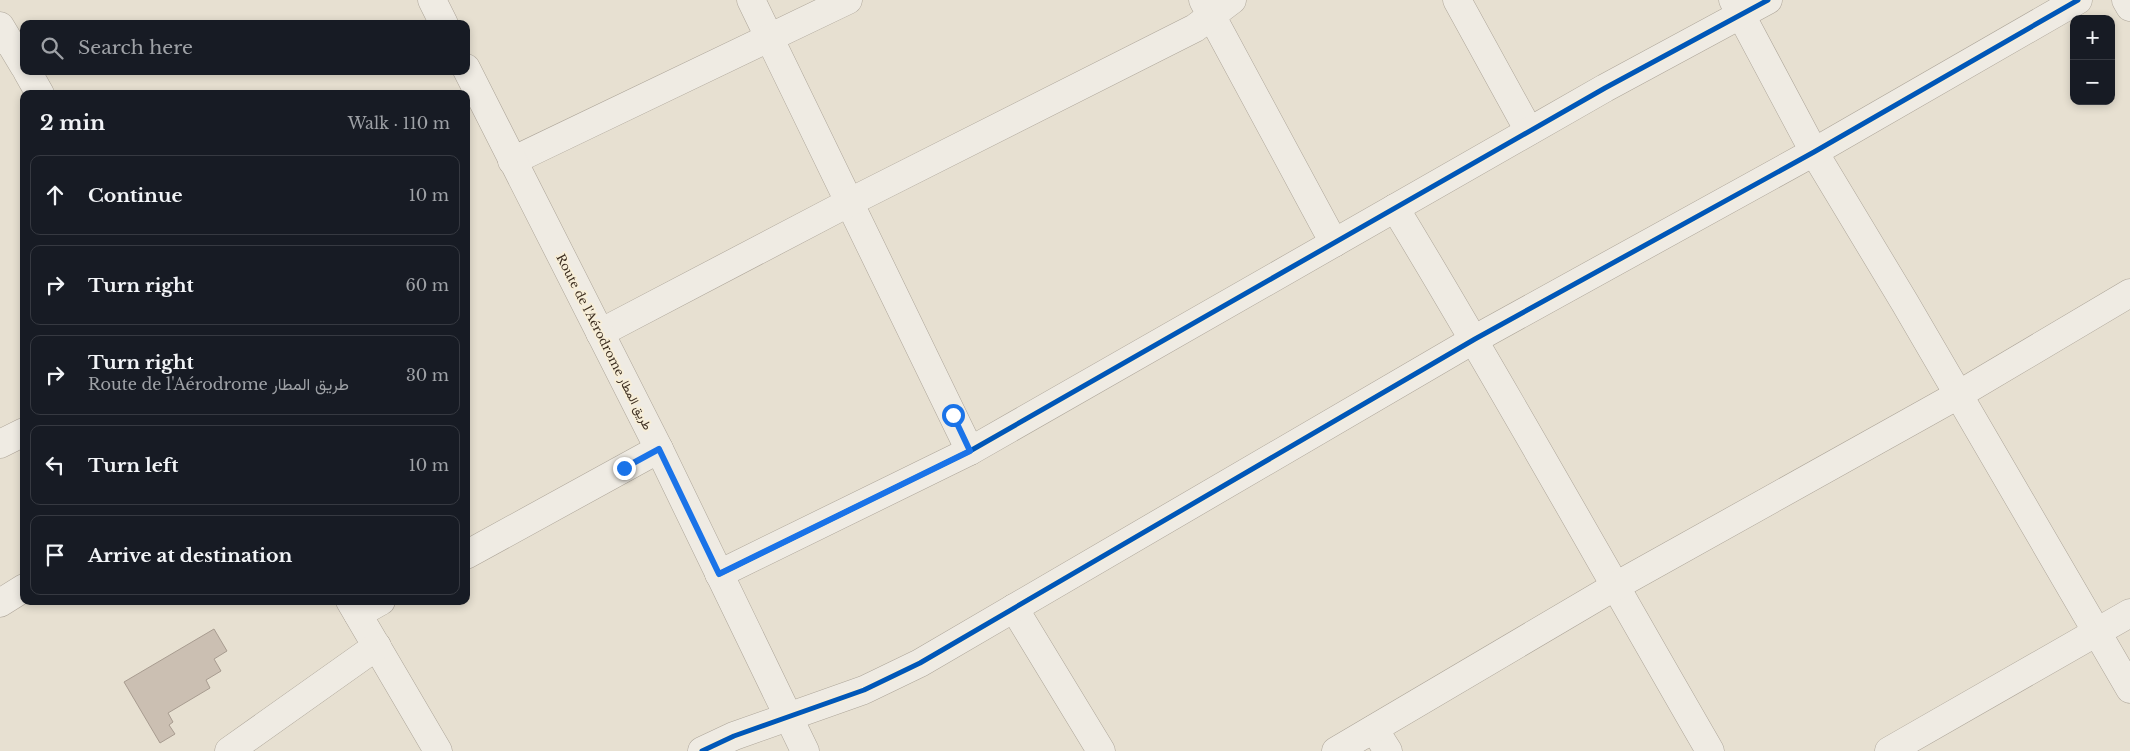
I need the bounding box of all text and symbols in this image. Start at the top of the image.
map controls [2070,15,2115,105]
button: + [2070,15,2115,60]
search box [20,20,470,75]
icon: search [38,34,66,62]
text: Search here [78,36,193,59]
button: − [2070,60,2115,105]
text: 2 min [40,110,105,136]
text: Walk · 110 m [348,113,450,133]
icon: ahead [41,181,69,209]
text: Continue [88,184,183,207]
text: 10 m [409,185,449,205]
street label: Route de l'Aérodrome طريق المطار [552,251,656,433]
icon: right [41,271,69,299]
text: Turn right [88,274,194,297]
text: 60 m [406,275,449,295]
text: Turn right [88,351,194,374]
icon: right [41,361,69,389]
text: 30 m [406,365,449,385]
text: Route de l'Aérodrome طريق المطار [88,374,349,394]
route start [942,404,965,427]
icon: left [41,451,69,479]
text: Turn left [88,454,179,477]
text: 10 m [409,455,449,475]
route end [613,457,636,480]
icon: arrive [41,541,69,569]
text: Arrive at destination [88,544,292,567]

